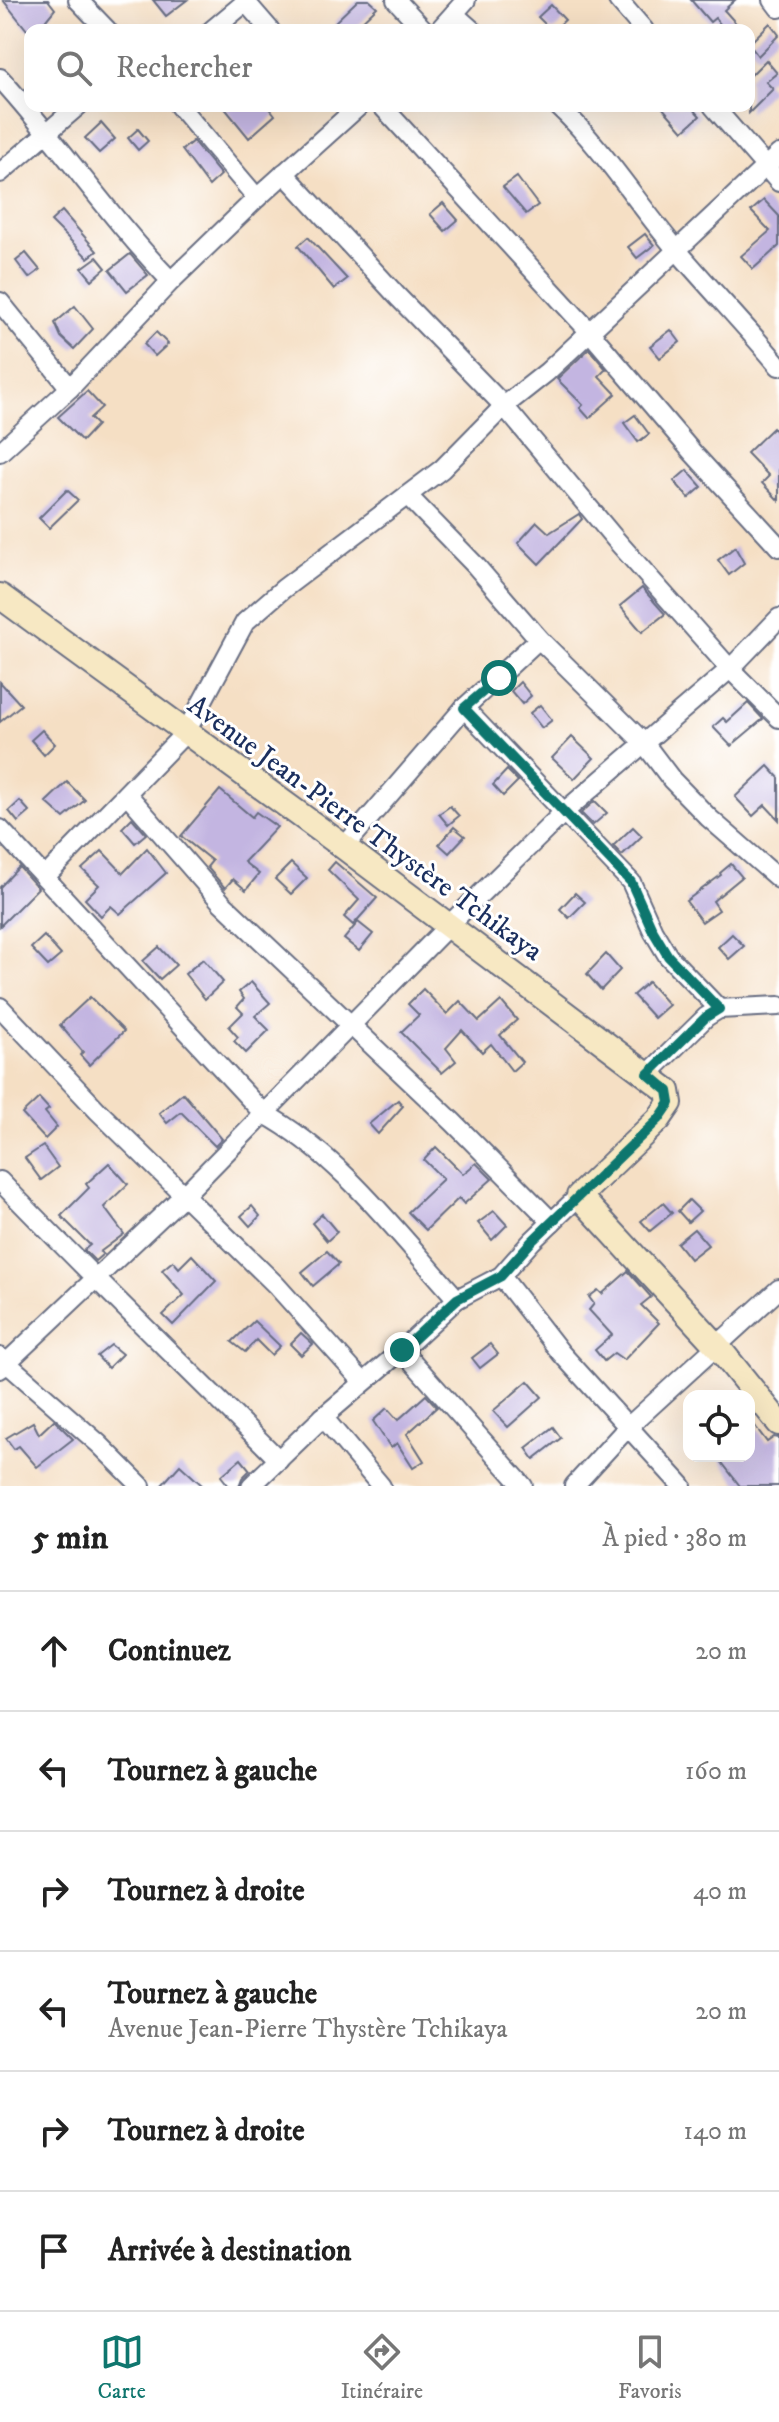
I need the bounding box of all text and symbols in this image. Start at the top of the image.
search box [24,24,755,112]
icon: search [52,46,96,90]
text: Rechercher [116,50,252,87]
route start [481,660,517,696]
street label: Avenue Jean-Pierre Thystère Tchikaya [181,688,550,969]
route end [384,1332,420,1368]
map controls [683,1390,755,1462]
button: locate [683,1390,755,1462]
text: 5 min [32,1517,108,1559]
text: À pied · 380 m [602,1522,747,1555]
icon: ahead [32,1629,76,1673]
text: Continuez [108,1633,231,1670]
text: 20 m [695,1635,747,1668]
icon: left [32,1749,76,1793]
text: Tournez à gauche [108,1753,317,1790]
text: 160 m [685,1755,747,1788]
icon: right [32,1869,76,1913]
text: Tournez à droite [108,1873,305,1910]
text: 40 m [693,1875,747,1908]
text: Tournez à gauche [108,1976,317,2013]
icon: left [32,1989,76,2033]
text: 20 m [695,1995,747,2028]
text: Avenue Jean-Pierre Thystère Tchikaya [108,2013,508,2046]
icon: right [32,2109,76,2153]
text: Tournez à droite [108,2113,305,2150]
text: 140 m [683,2115,747,2148]
icon: arrive [32,2229,76,2273]
text: Arrivée à destination [108,2233,352,2270]
tab: Carte [97,2330,146,2405]
tab: Itinéraire [341,2330,423,2405]
tab: Favoris [618,2330,682,2405]

